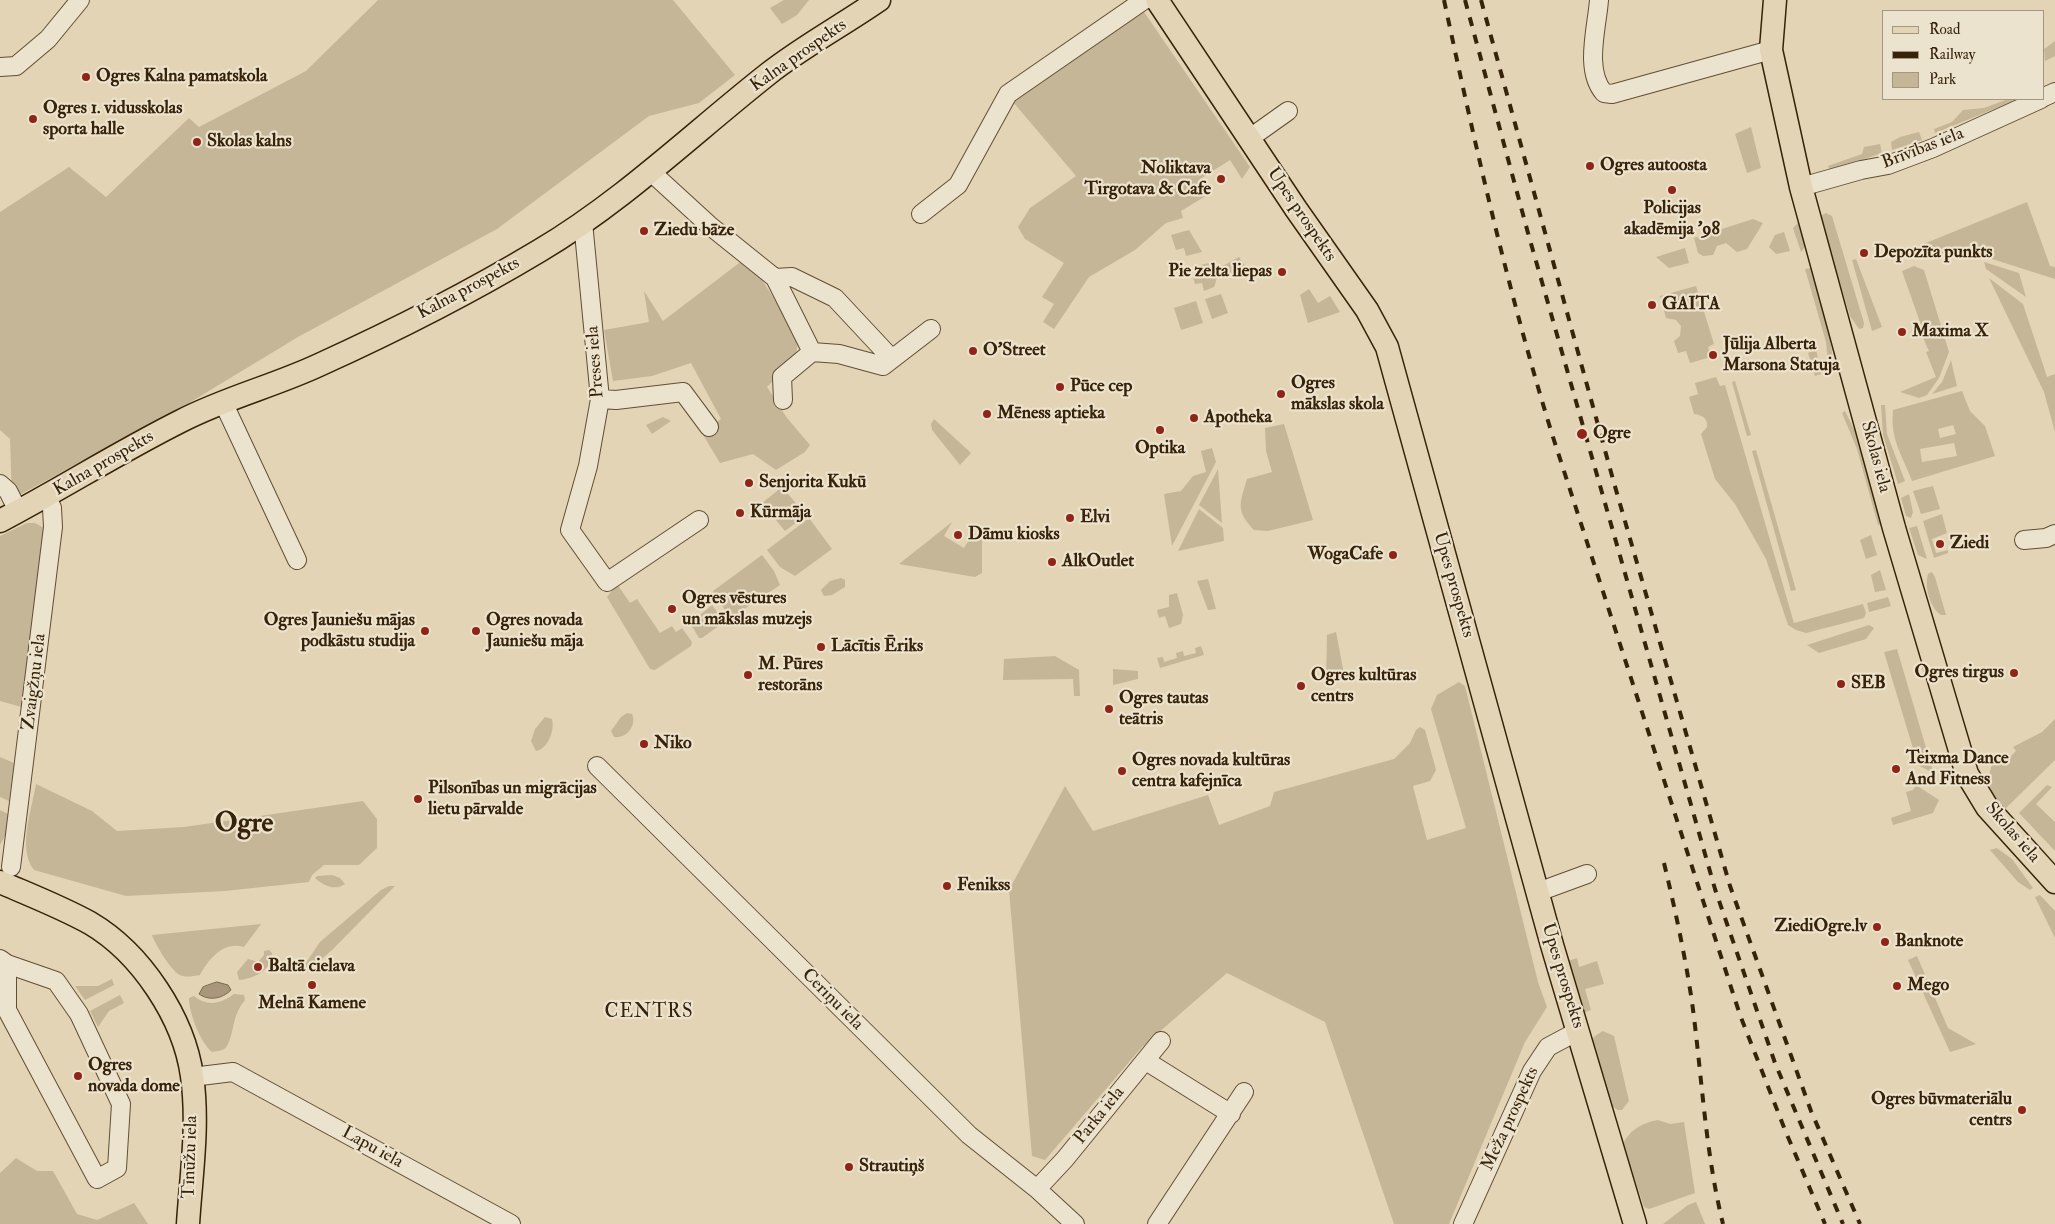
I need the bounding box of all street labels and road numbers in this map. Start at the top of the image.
street label: Kalna prospekts [747,15,851,97]
street label: Brīvības iela [1879,124,1967,174]
street label: Upes prospekts [1262,164,1340,266]
street label: Kalna prospekts [414,253,524,325]
street label: Preses iela [583,325,609,399]
street label: Skolas iela [1855,419,1895,495]
street label: Kalna prospekts [50,426,158,502]
street label: Upes prospekts [1428,530,1478,640]
street label: Zvaigžņu iela [18,632,52,732]
street label: Skolas iela [1980,798,2044,868]
street label: Upes prospekts [1536,921,1588,1031]
street label: Ceriņu iela [797,965,867,1035]
street label: Meža prospekts [1478,1064,1544,1174]
street label: Parka iela [1070,1083,1130,1149]
street label: Tīnūžu iela [179,1115,203,1199]
street label: Lapu iela [338,1122,406,1174]

